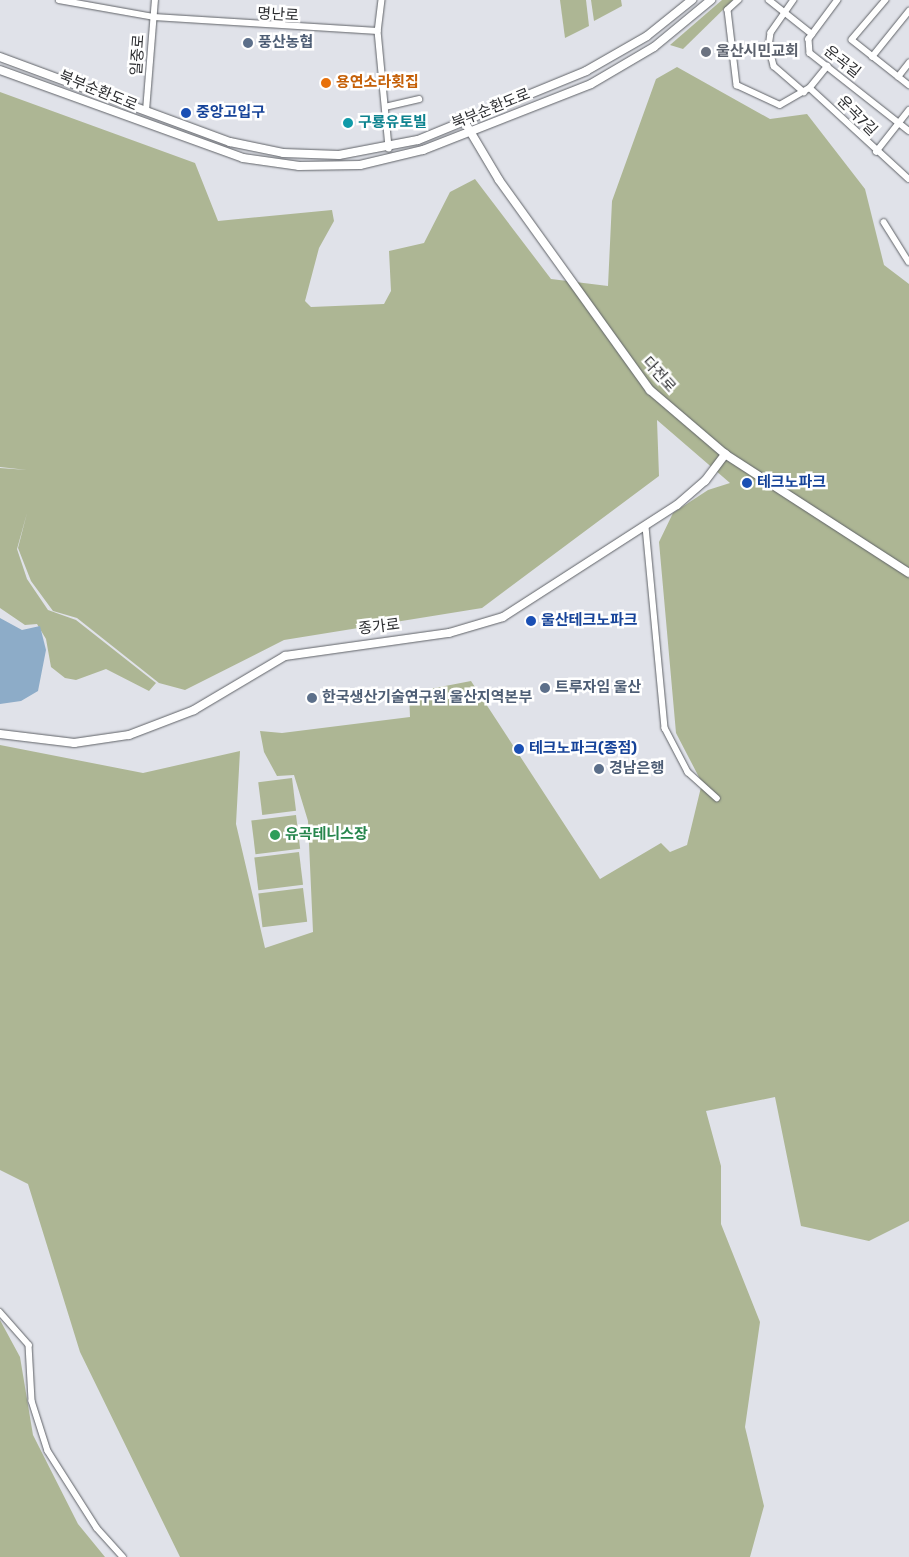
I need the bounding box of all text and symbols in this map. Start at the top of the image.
street label: 명난로 [257,5,299,25]
street label: 일중로 [128,34,148,76]
place label: 풍산농협 [258,34,313,52]
marker: 풍산농협 [242,37,254,49]
street label: 운곡길 [820,42,864,82]
place label: 울산시민교회 [716,43,799,61]
marker: 울산시민교회 [700,46,712,58]
street label: 북부순환도로 [56,67,140,115]
place label: 용연소라횟집 [336,74,419,92]
marker: 용연소라횟집 [320,77,332,89]
street label: 북부순환도로 [449,85,533,133]
street label: 운곡7길 [833,92,881,140]
place label: 중앙고입구 [196,104,265,122]
marker: 중앙고입구 [180,107,192,119]
place label: 구룡유토빌 [358,114,427,132]
marker: 구룡유토빌 [342,117,354,129]
street label: 다전로 [638,354,680,396]
place label: 테크노파크 [757,474,826,492]
marker: 테크노파크 [741,477,753,489]
place label: 울산테크노파크 [541,612,638,630]
marker: 울산테크노파크 [525,615,537,627]
street label: 종가로 [357,616,401,638]
place label: 트루자임 울산 [555,679,641,697]
marker: 트루자임 울산 [539,682,551,694]
place label: 한국생산기술연구원 울산지역본부 [322,689,532,707]
marker: 한국생산기술연구원 울산지역본부 [306,692,318,704]
place label: 테크노파크(종점) [529,740,637,758]
marker: 테크노파크(종점) [513,743,525,755]
place label: 경남은행 [609,760,664,778]
marker: 경남은행 [593,763,605,775]
place label: 유곡테니스장 [285,826,368,844]
marker: 유곡테니스장 [269,829,281,841]

